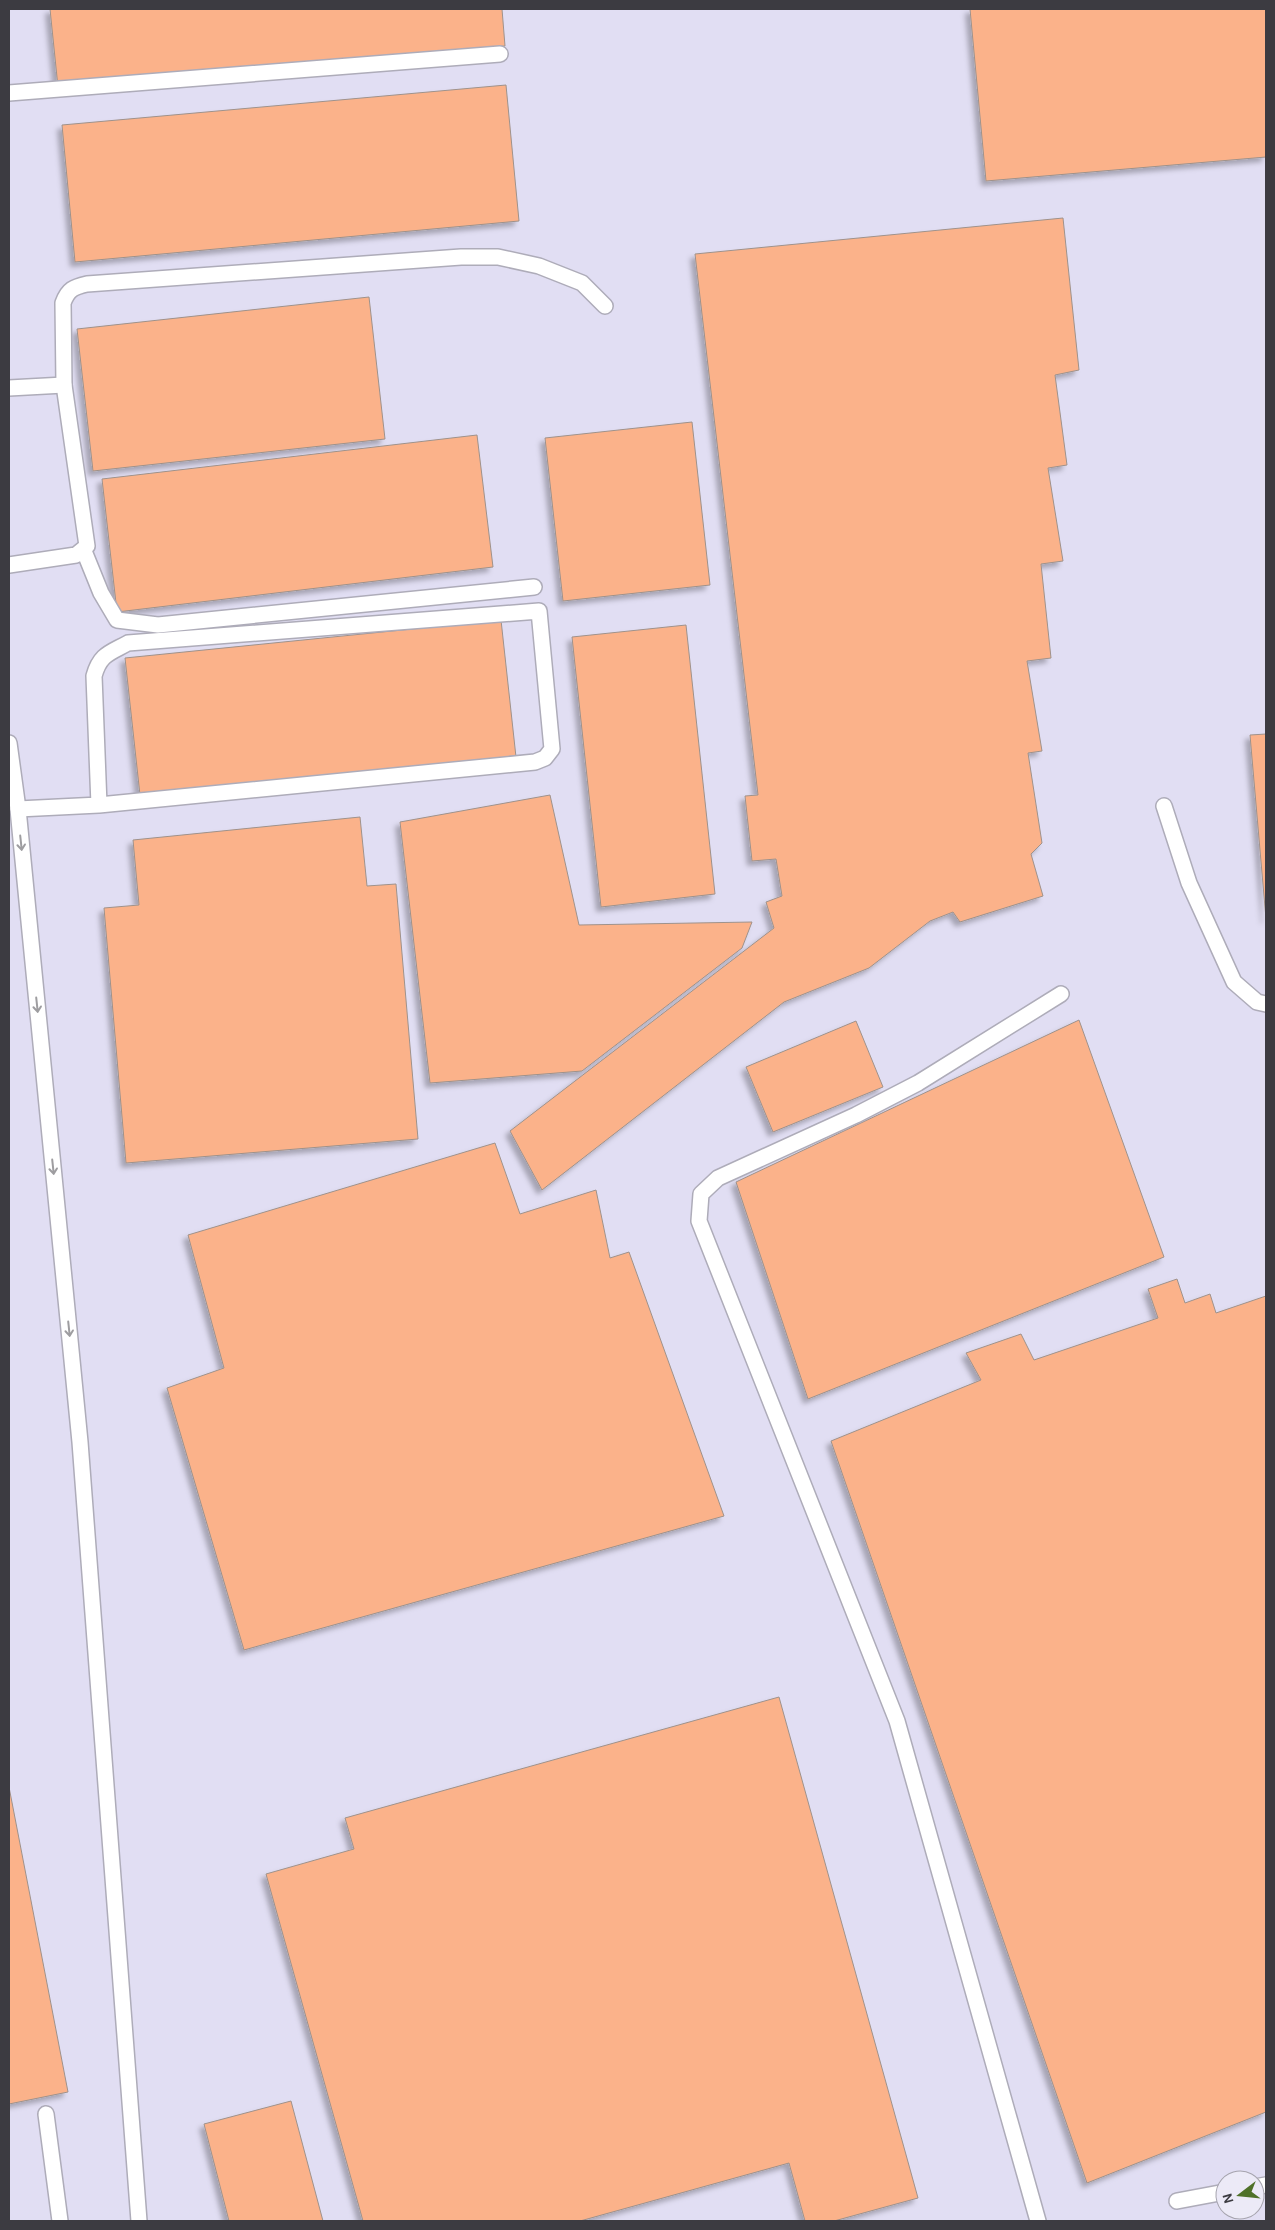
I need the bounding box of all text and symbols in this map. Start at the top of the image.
one-way arrow [16,835,26,851]
one-way arrow [32,997,42,1013]
one-way arrow [48,1158,58,1174]
one-way arrow [64,1320,74,1336]
north arrow [1215,2170,1265,2220]
text: N [1218,2191,1238,2206]

